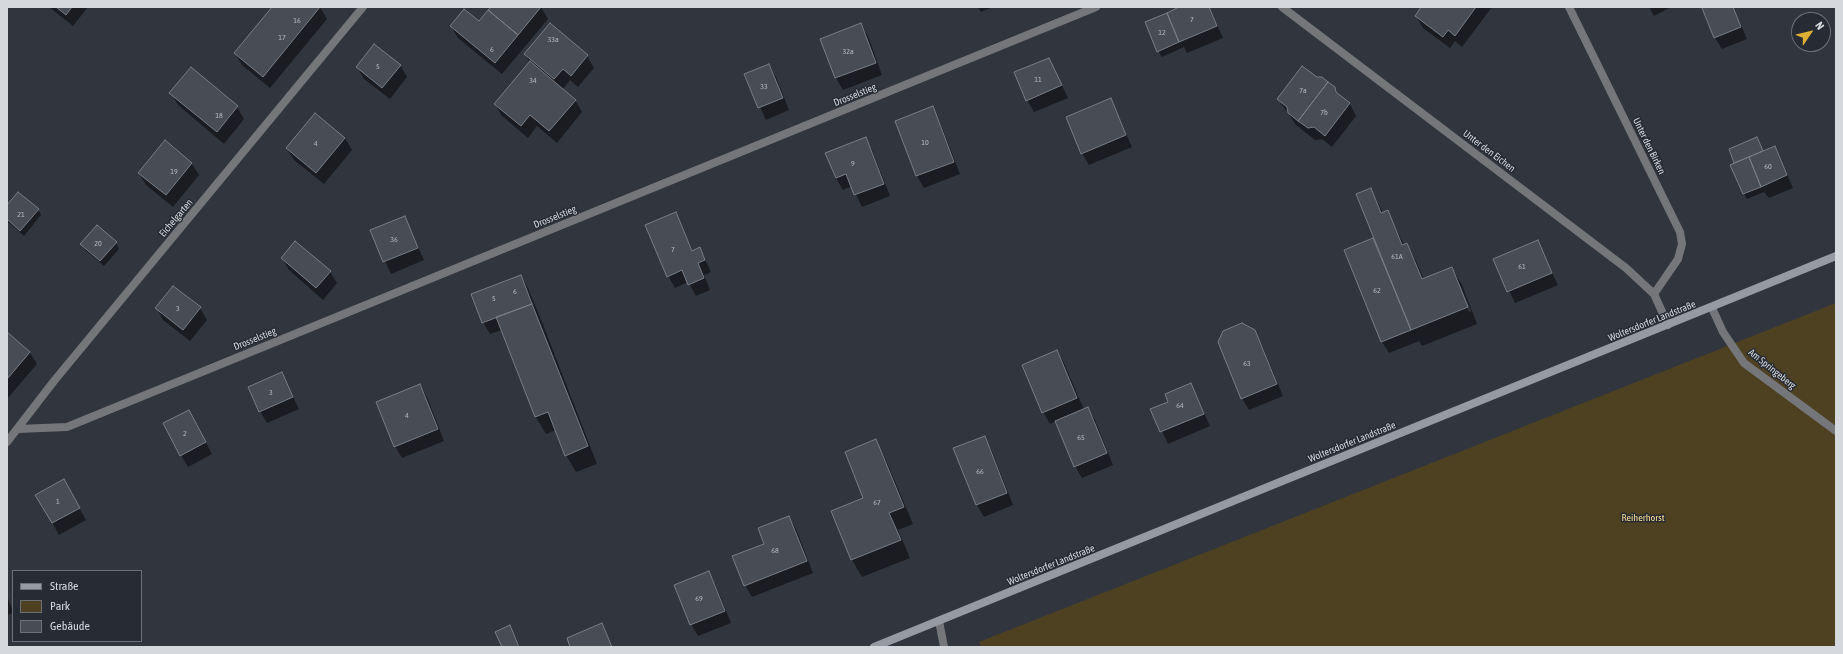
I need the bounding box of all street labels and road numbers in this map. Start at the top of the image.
street label: Drosselstieg [832,81,878,109]
street label: Unter den Birken [1630,116,1668,176]
street label: Unter den Eichen [1460,127,1518,175]
street label: Eichelgarten [157,197,195,239]
street label: Drosselstieg [532,203,578,231]
street label: Woltersdorfer Landstraße [1607,298,1697,344]
street label: Drosselstieg [232,325,278,353]
street label: Am Springeberg [1746,346,1798,392]
street label: Woltersdorfer Landstraße [1307,419,1397,465]
street label: Woltersdorfer Landstraße [1006,542,1096,588]

